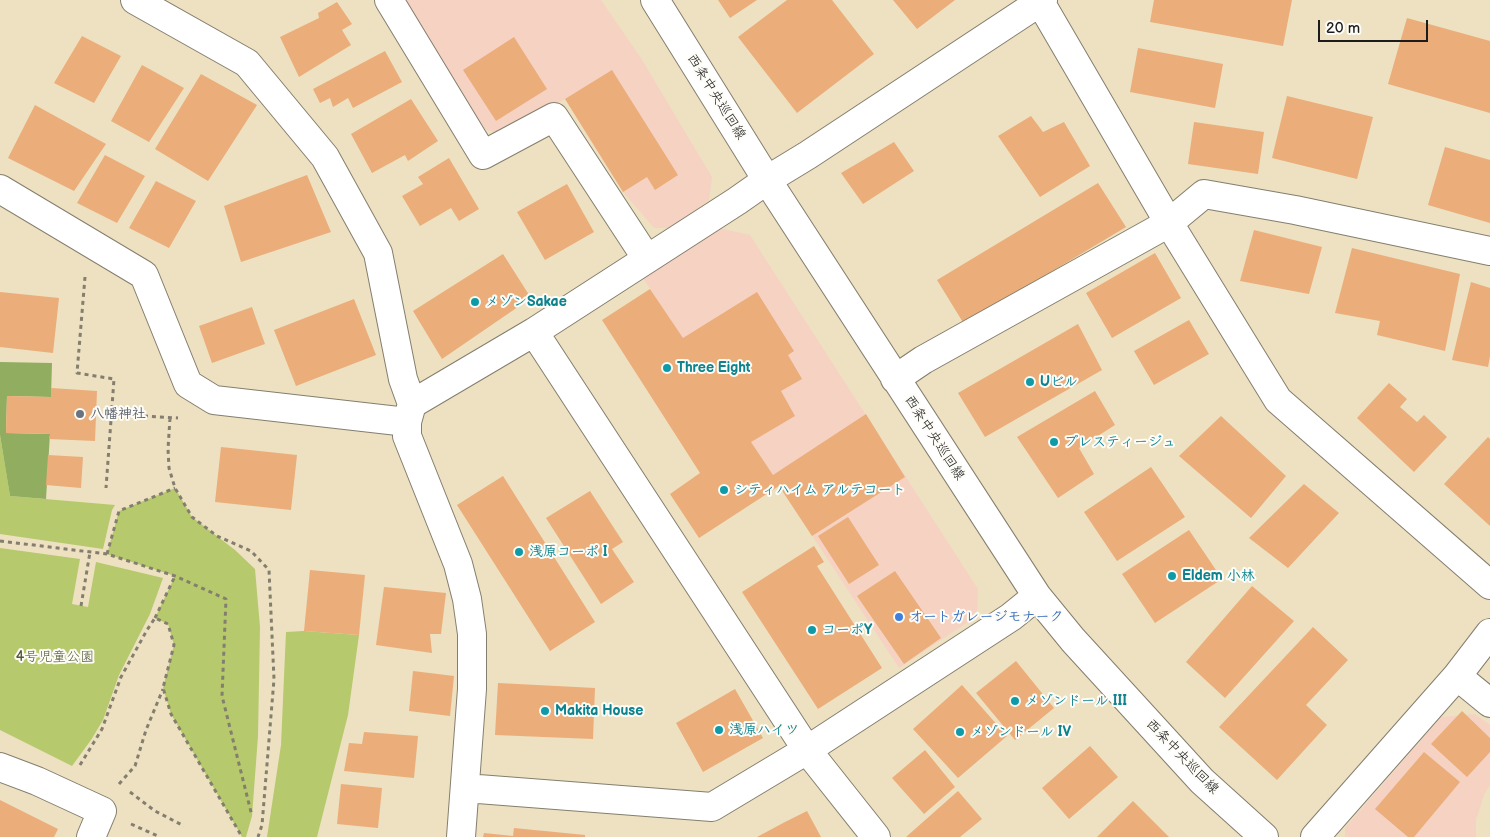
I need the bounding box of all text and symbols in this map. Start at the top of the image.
scale bar [1320,10,1430,42]
text: 20 m [1326,19,1360,38]
street label: 西条中央巡回線 [683,51,749,143]
place label: メゾンSakae [485,294,567,310]
marker: メゾンSakae [469,296,481,308]
place label: Three Eight [677,360,751,376]
marker: Three Eight [661,362,673,374]
place label: Uビル [1040,374,1078,390]
marker: Uビル [1024,376,1036,388]
street label: 西条中央巡回線 [900,392,968,484]
place label: 八幡神社 [90,406,146,422]
marker: 八幡神社 [74,408,86,420]
place label: プレスティージュ [1064,434,1176,450]
marker: プレスティージュ [1048,436,1060,448]
place label: シティハイム アルテコート [734,482,906,498]
marker: シティハイム アルテコート [718,484,730,496]
place label: 浅原コーポ I [529,544,608,560]
marker: 浅原コーポ I [513,546,525,558]
place label: Eldem 小林 [1182,568,1255,584]
marker: Eldem 小林 [1166,570,1178,582]
place label: オートガレージモナーク [909,609,1064,625]
marker: オートガレージモナーク [893,611,905,623]
place label: コーポY [822,622,872,638]
marker: コーポY [806,624,818,636]
park label: 4号児童公園 [16,649,94,665]
place label: メゾンドール III [1025,693,1127,709]
marker: メゾンドール III [1009,695,1021,707]
place label: Makita House [555,703,643,719]
marker: Makita House [539,705,551,717]
street label: 西条中央巡回線 [1142,716,1222,798]
place label: 浅原ハイツ [729,722,799,738]
marker: 浅原ハイツ [713,724,725,736]
place label: メゾンドール IV [970,724,1071,740]
marker: メゾンドール IV [954,726,966,738]

